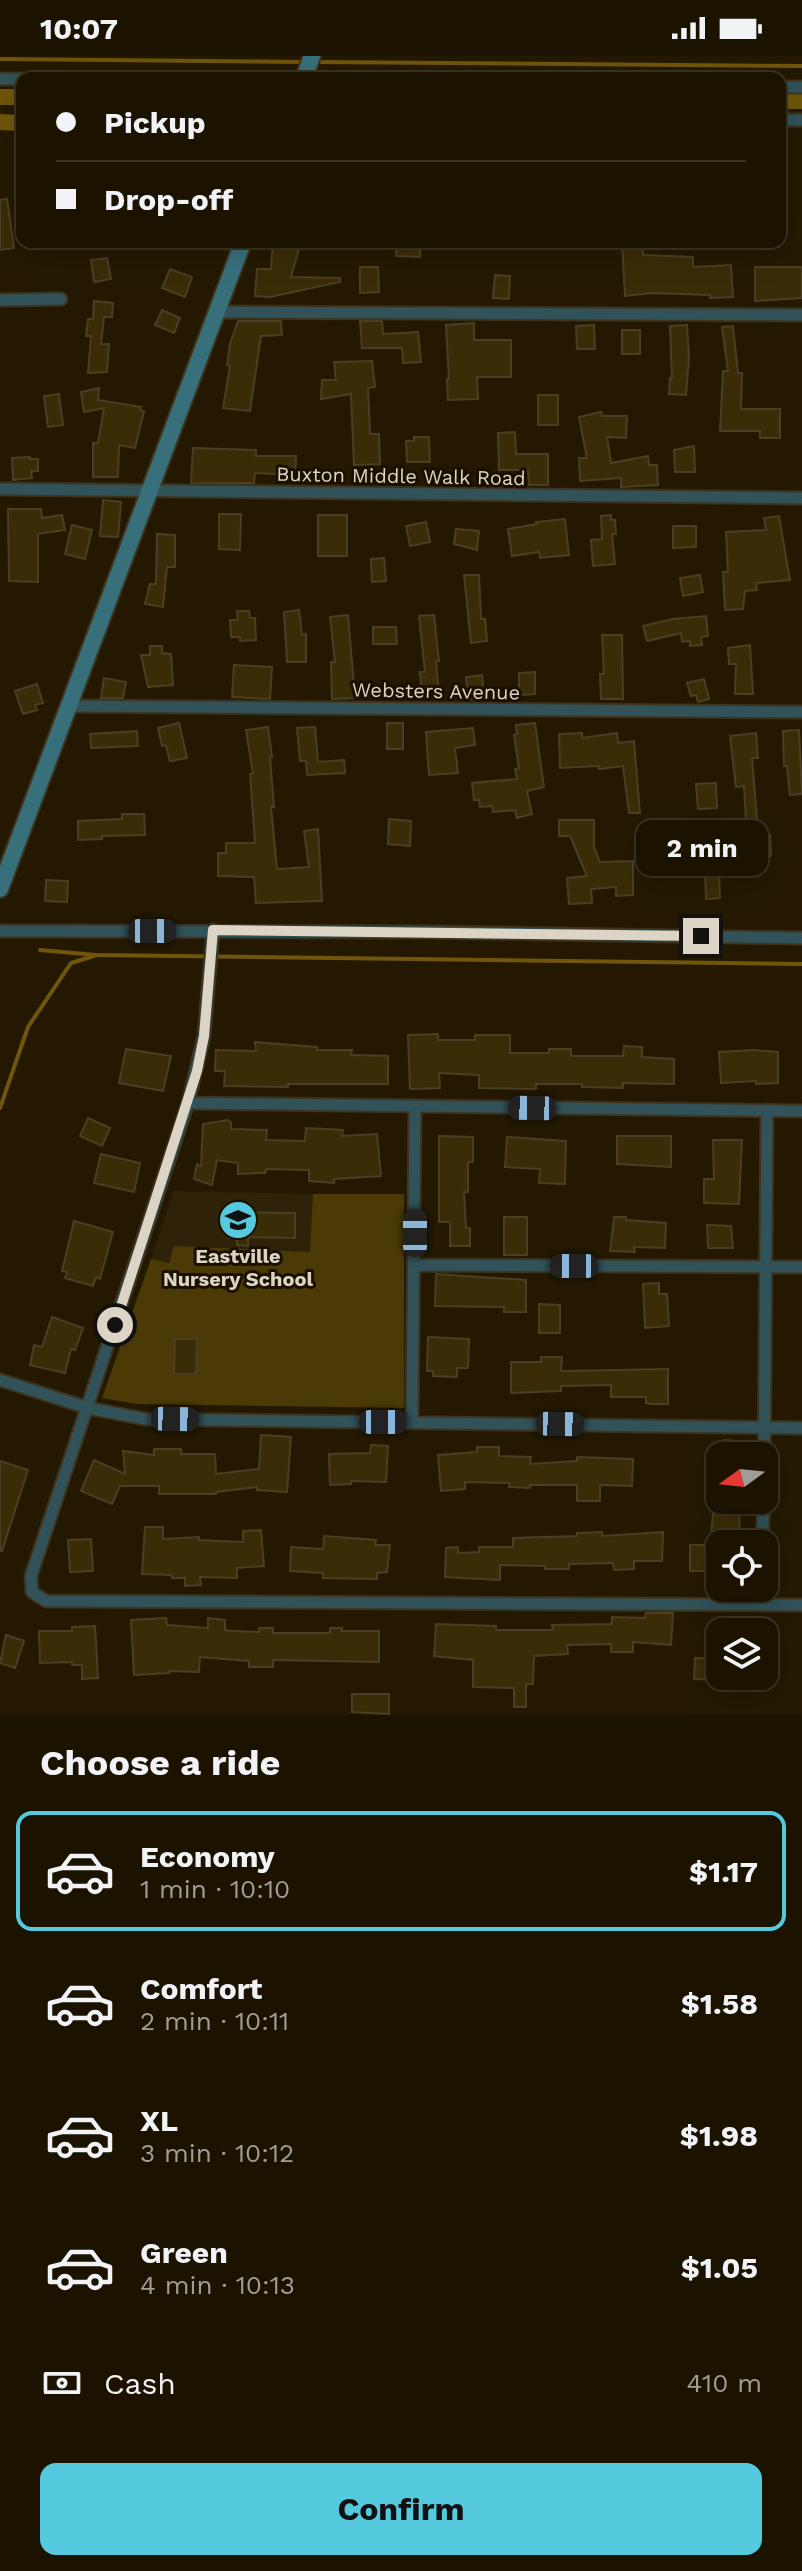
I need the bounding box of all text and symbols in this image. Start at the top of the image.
text: 10:07 [40,11,118,46]
text: Pickup [104,105,206,140]
text: Drop-off [104,182,233,217]
street label: Buxton Middle Walk Road [276,462,526,490]
street label: Websters Avenue [352,678,520,704]
callout: 2 min [635,820,767,876]
text: 2 min [666,833,738,863]
route end [683,918,719,954]
car [128,919,176,943]
car [508,1096,556,1120]
school or university icon: Eastville Nursery School [217,1199,259,1241]
car [403,1209,427,1257]
place label: Eastville Nursery School [163,1244,313,1291]
car [550,1254,598,1278]
route start [97,1307,133,1343]
car [151,1407,199,1431]
car [359,1410,407,1434]
car [536,1412,584,1436]
north arrow [706,1442,778,1514]
map controls [706,1442,778,1690]
button: locate [706,1530,778,1602]
button: layers [706,1618,778,1690]
text: Choose a ride [40,1742,280,1784]
icon: car [44,1835,116,1907]
text: Economy [140,1839,275,1874]
text: $1.17 [689,1854,758,1889]
text: 1 min · 10:10 [140,1874,290,1904]
icon: car [44,1967,116,2039]
text: Comfort [140,1971,262,2006]
text: $1.58 [681,1986,758,2021]
text: 2 min · 10:11 [140,2006,289,2036]
icon: car [44,2099,116,2171]
text: XL [140,2103,178,2138]
text: $1.98 [680,2118,758,2153]
text: 3 min · 10:12 [140,2138,294,2168]
icon: car [44,2231,116,2303]
text: Green [140,2235,228,2270]
text: $1.05 [681,2250,758,2285]
text: 4 min · 10:13 [140,2270,295,2300]
icon: cash [40,2361,84,2405]
text: Cash [104,2366,176,2401]
text: 410 m [687,2368,762,2398]
button: Confirm [40,2463,762,2555]

